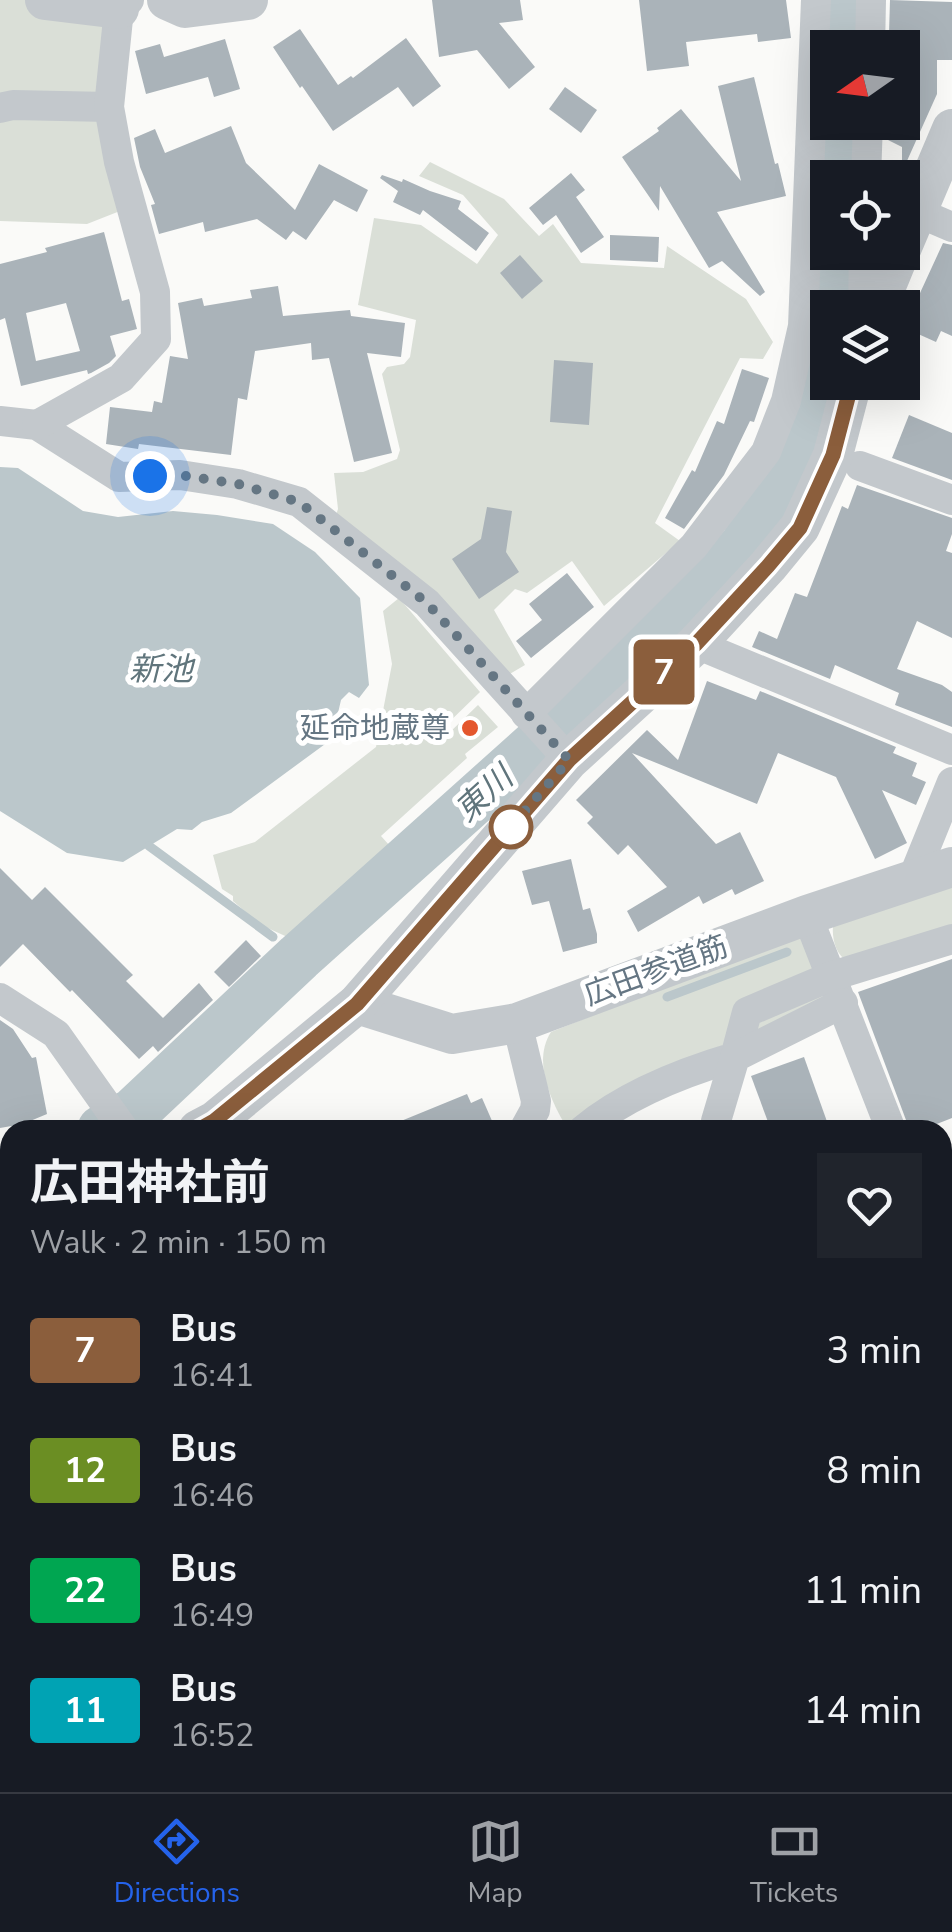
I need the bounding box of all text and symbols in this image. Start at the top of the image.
north arrow [810,30,920,140]
map controls [810,30,920,400]
button: locate [810,160,920,270]
button: layers [810,290,920,400]
your location [125,451,175,501]
line badge: 7 [632,640,696,704]
water label: 新池 [129,648,196,691]
text: 7 [653,649,675,696]
place label: 延命地蔵尊 [300,708,450,749]
marker: 延命地蔵尊 [459,717,481,739]
water label: 東川 [446,755,524,831]
unlabelled marker [490,806,532,848]
street label: 広田参道筋 [579,926,733,1016]
text: 広田神社前 [30,1150,270,1216]
button: heart [817,1153,922,1258]
text: Walk · 2 min · 150 m [30,1221,327,1264]
text: Bus [170,1303,237,1354]
text: 3 min [827,1325,922,1376]
text: 7 [74,1327,96,1374]
text: 16:41 [170,1354,254,1397]
text: Bus [170,1423,237,1474]
text: 8 min [827,1445,922,1496]
text: 12 [64,1447,106,1494]
text: 16:46 [170,1474,254,1517]
text: Bus [170,1543,237,1594]
text: 11 min [804,1565,922,1616]
text: 22 [64,1567,106,1614]
text: 16:49 [170,1594,254,1637]
text: Bus [170,1663,237,1714]
text: 14 min [804,1685,922,1736]
text: 11 [64,1687,106,1734]
text: 16:52 [170,1714,254,1757]
tab: Directions [114,1814,240,1912]
tab: Map [467,1814,523,1912]
tab: Tickets [750,1814,838,1912]

